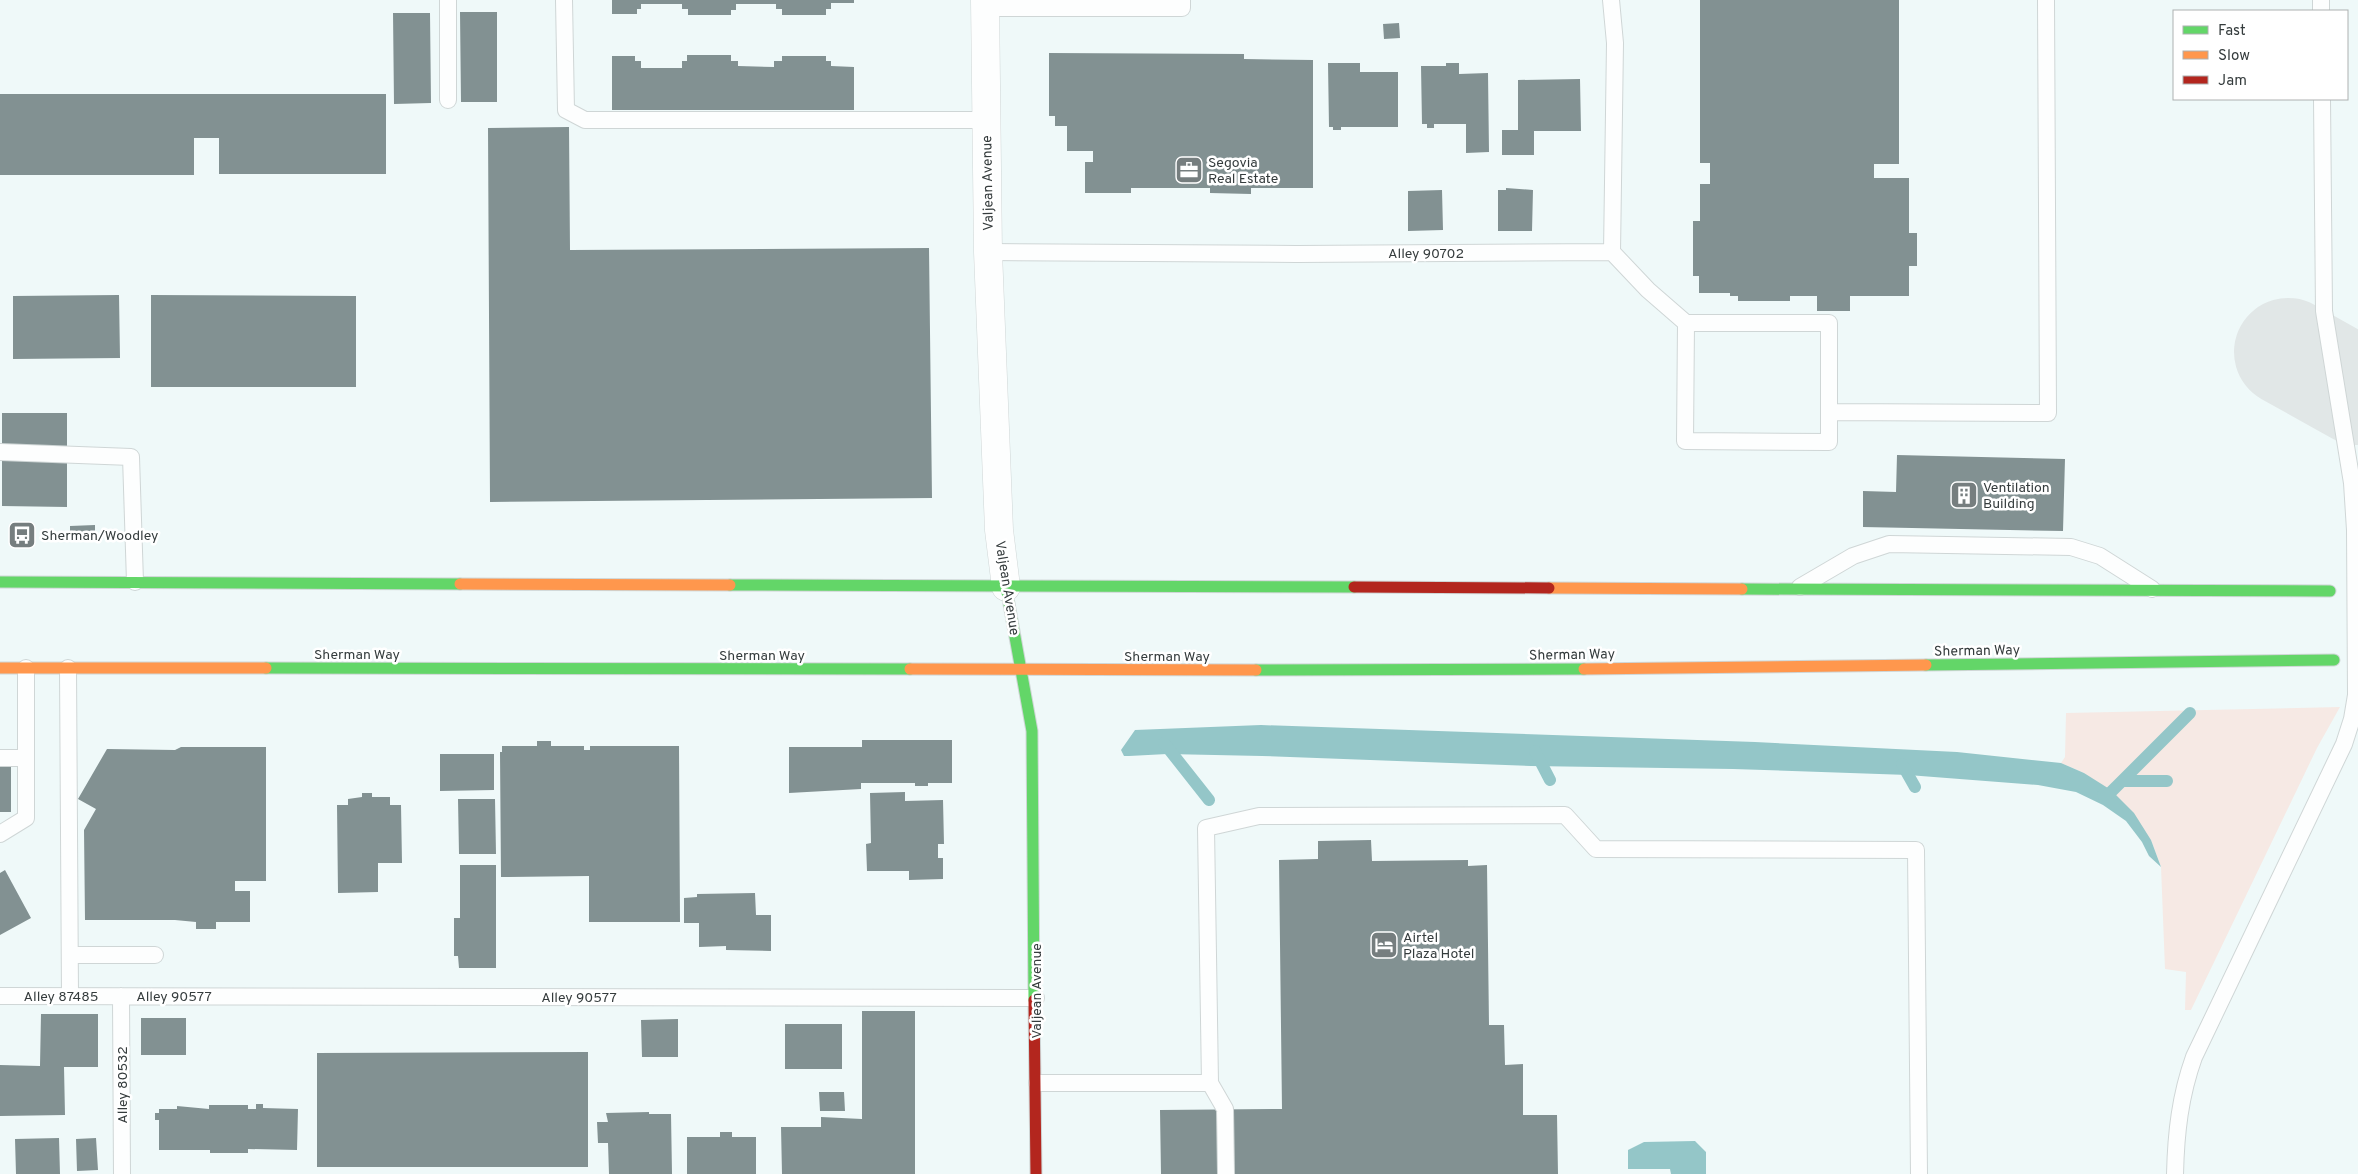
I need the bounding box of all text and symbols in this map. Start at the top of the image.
legend [2173,10,2348,100]
text: Fast [2218,22,2246,41]
text: Slow [2218,47,2250,66]
text: Jam [2218,72,2247,91]
street label: Valjean Avenue [979,135,998,231]
office icon: Segovia Real Estate [1174,155,1204,185]
place label: Segovia Real Estate [1208,155,1278,188]
street label: Alley 90702 [1388,246,1464,263]
building icon: Ventilation Building [1949,480,1979,510]
place label: Ventilation Building [1983,480,2050,513]
bus stop icon: Sherman/Woodley [7,520,37,550]
place label: Sherman/Woodley [41,528,158,545]
street label: Valjean Avenue [991,540,1022,637]
street label: Sherman Way [1934,642,2020,661]
street label: Sherman Way [1529,646,1615,665]
street label: Sherman Way [314,647,400,664]
street label: Sherman Way [719,648,805,665]
street label: Sherman Way [1124,649,1210,666]
hotel icon: Airtel Plaza Hotel [1369,930,1399,960]
place label: Airtel Plaza Hotel [1403,930,1474,963]
street label: Valjean Avenue [1029,943,1046,1039]
street label: Alley 87485 [23,989,99,1006]
street label: Alley 90577 [136,989,212,1006]
street label: Alley 90577 [541,990,617,1007]
street label: Alley 80532 [115,1046,132,1124]

